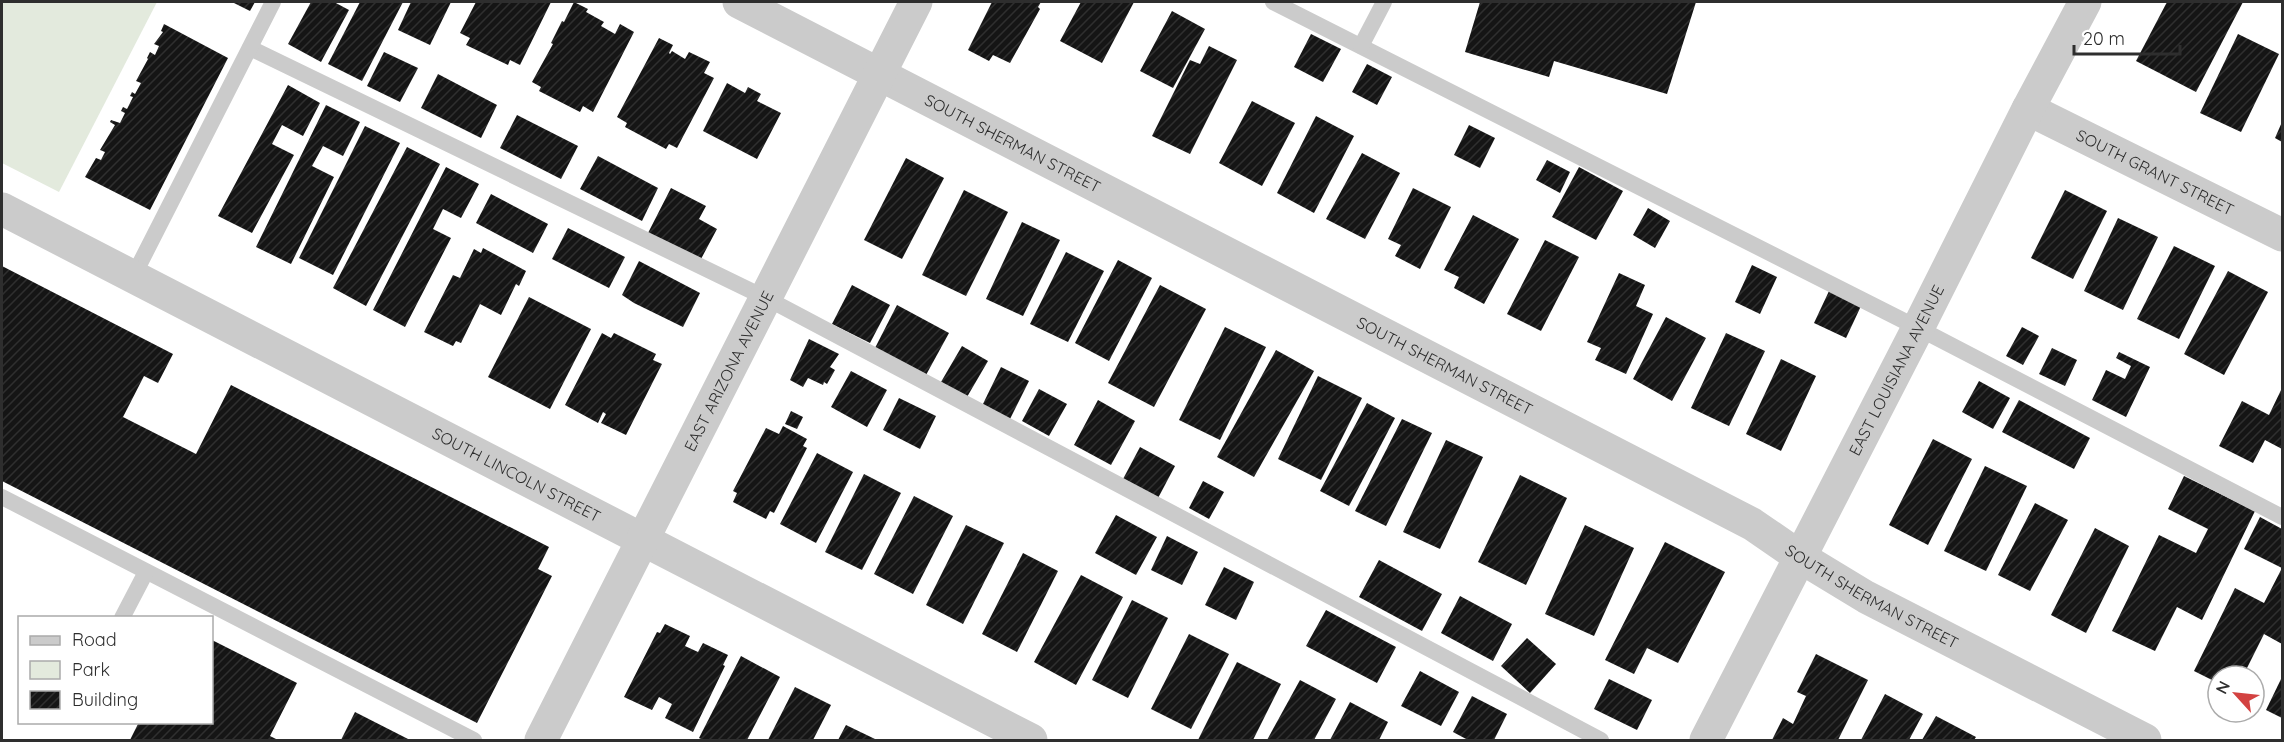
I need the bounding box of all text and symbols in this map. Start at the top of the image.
scale bar [2074,18,2180,56]
text: 20 m [2083,27,2125,50]
street label: SOUTH SHERMAN STREET [921,89,1105,197]
street label: SOUTH GRANT STREET [2073,125,2238,220]
street label: EAST LOUISIANA AVENUE [1844,281,1948,459]
street label: EAST ARIZONA AVENUE [679,287,778,454]
street label: SOUTH SHERMAN STREET [1353,312,1537,420]
street label: SOUTH LINCOLN STREET [429,423,604,526]
street label: SOUTH SHERMAN STREET [1781,540,1962,653]
legend [18,616,213,724]
text: Road [72,628,117,651]
text: Park [72,658,110,681]
north arrow [2206,664,2266,724]
text: N [2211,677,2234,697]
text: Building [72,688,138,711]

